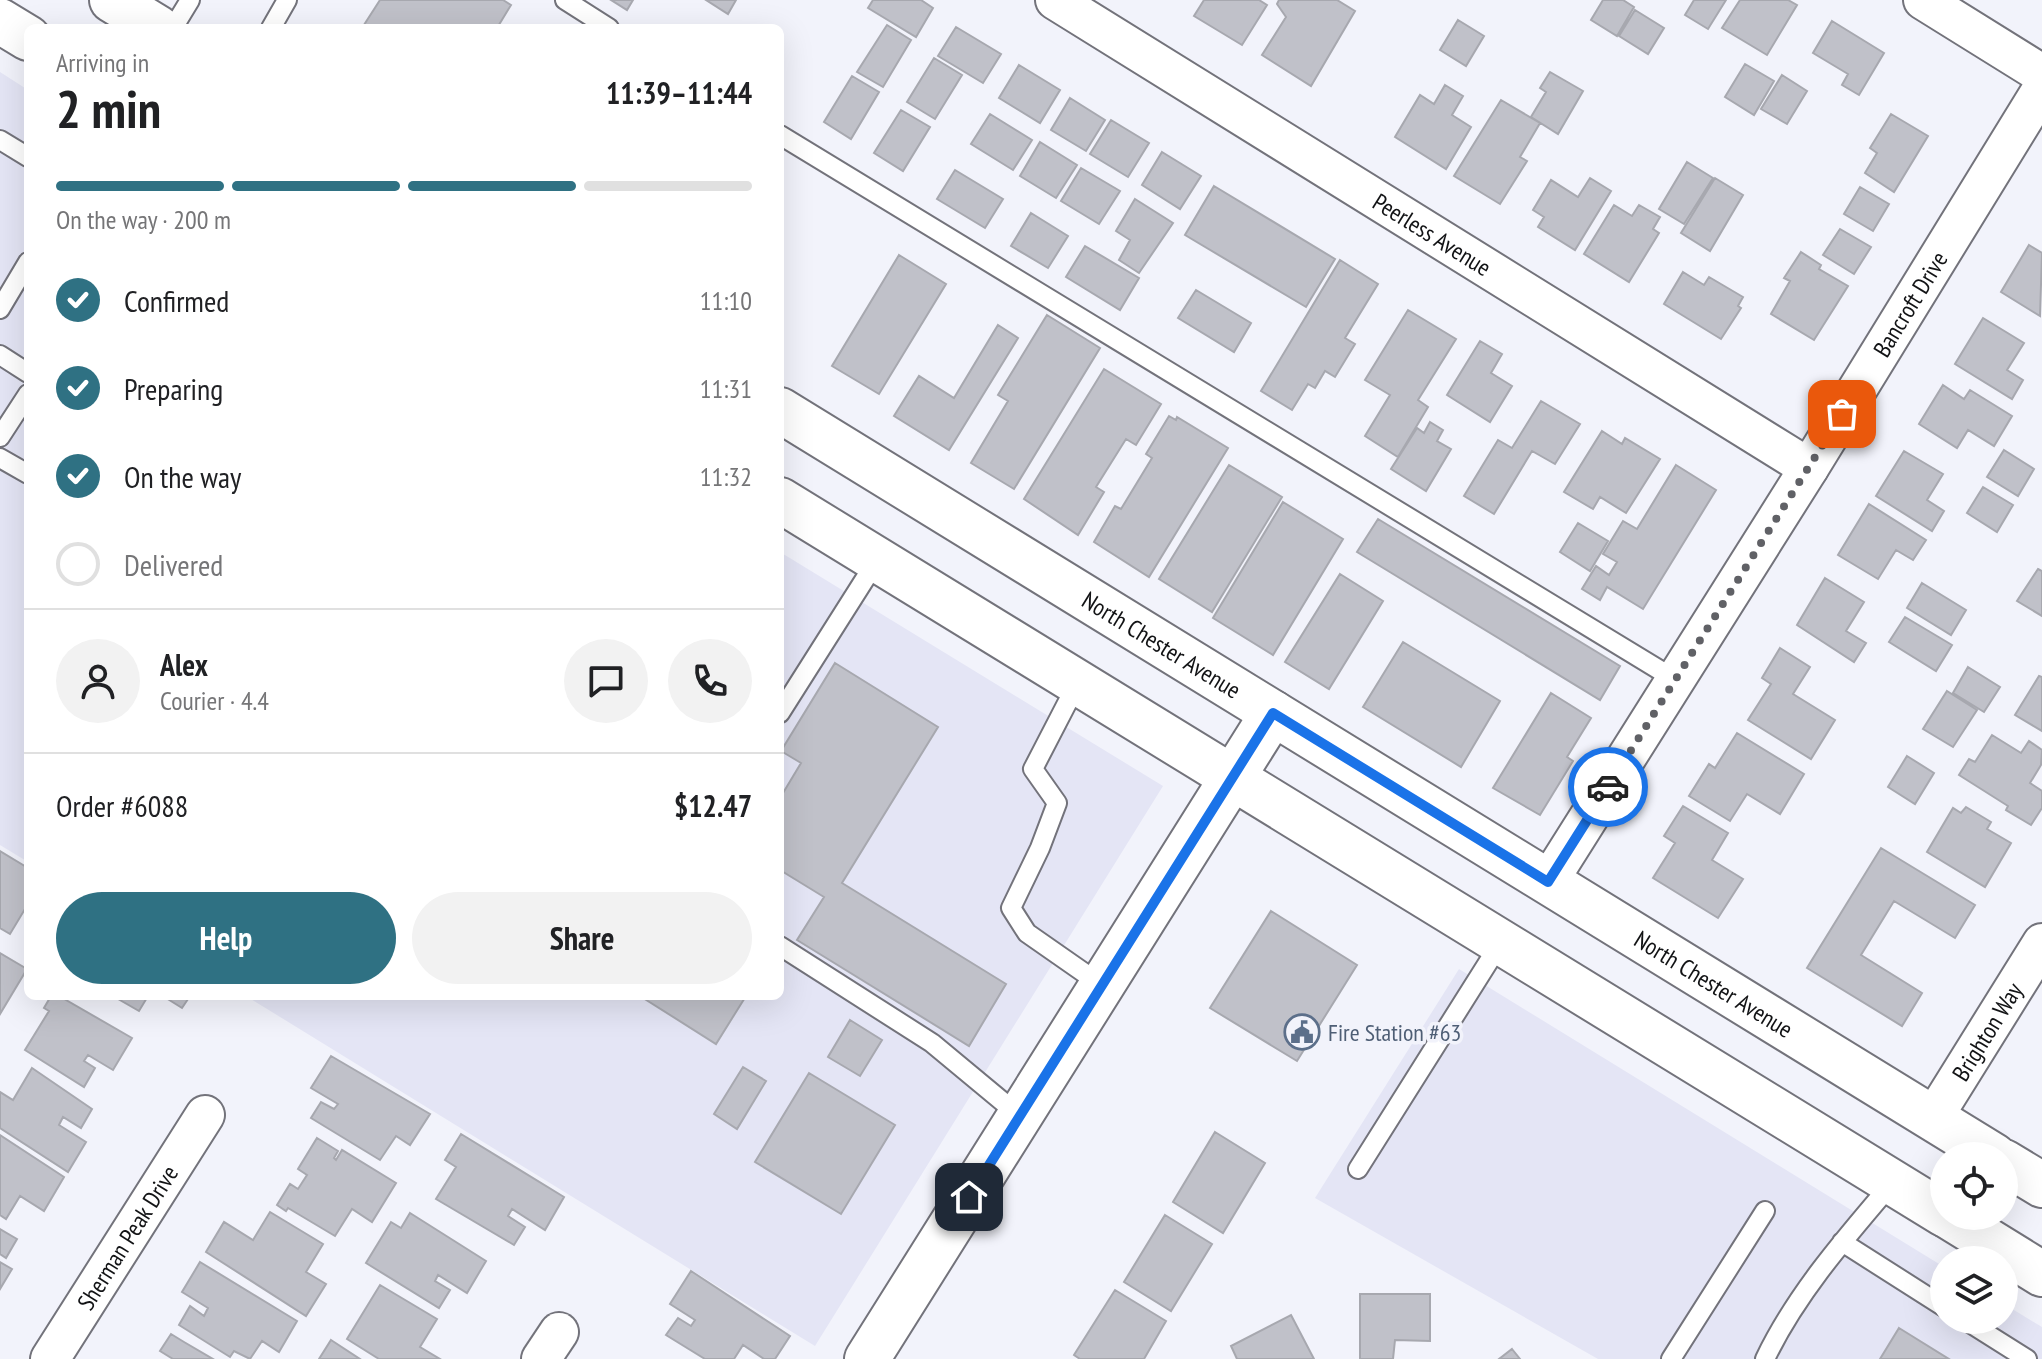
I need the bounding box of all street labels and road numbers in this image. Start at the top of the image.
street label: Peerless Avenue [1367,186,1497,282]
street label: Bancroft Drive [1866,246,1954,362]
street label: North Chester Avenue [1077,584,1247,705]
street label: North Chester Avenue [1629,923,1799,1044]
street label: Brighton Way [1945,977,2029,1086]
street label: Sherman Peak Drive [70,1159,185,1316]

